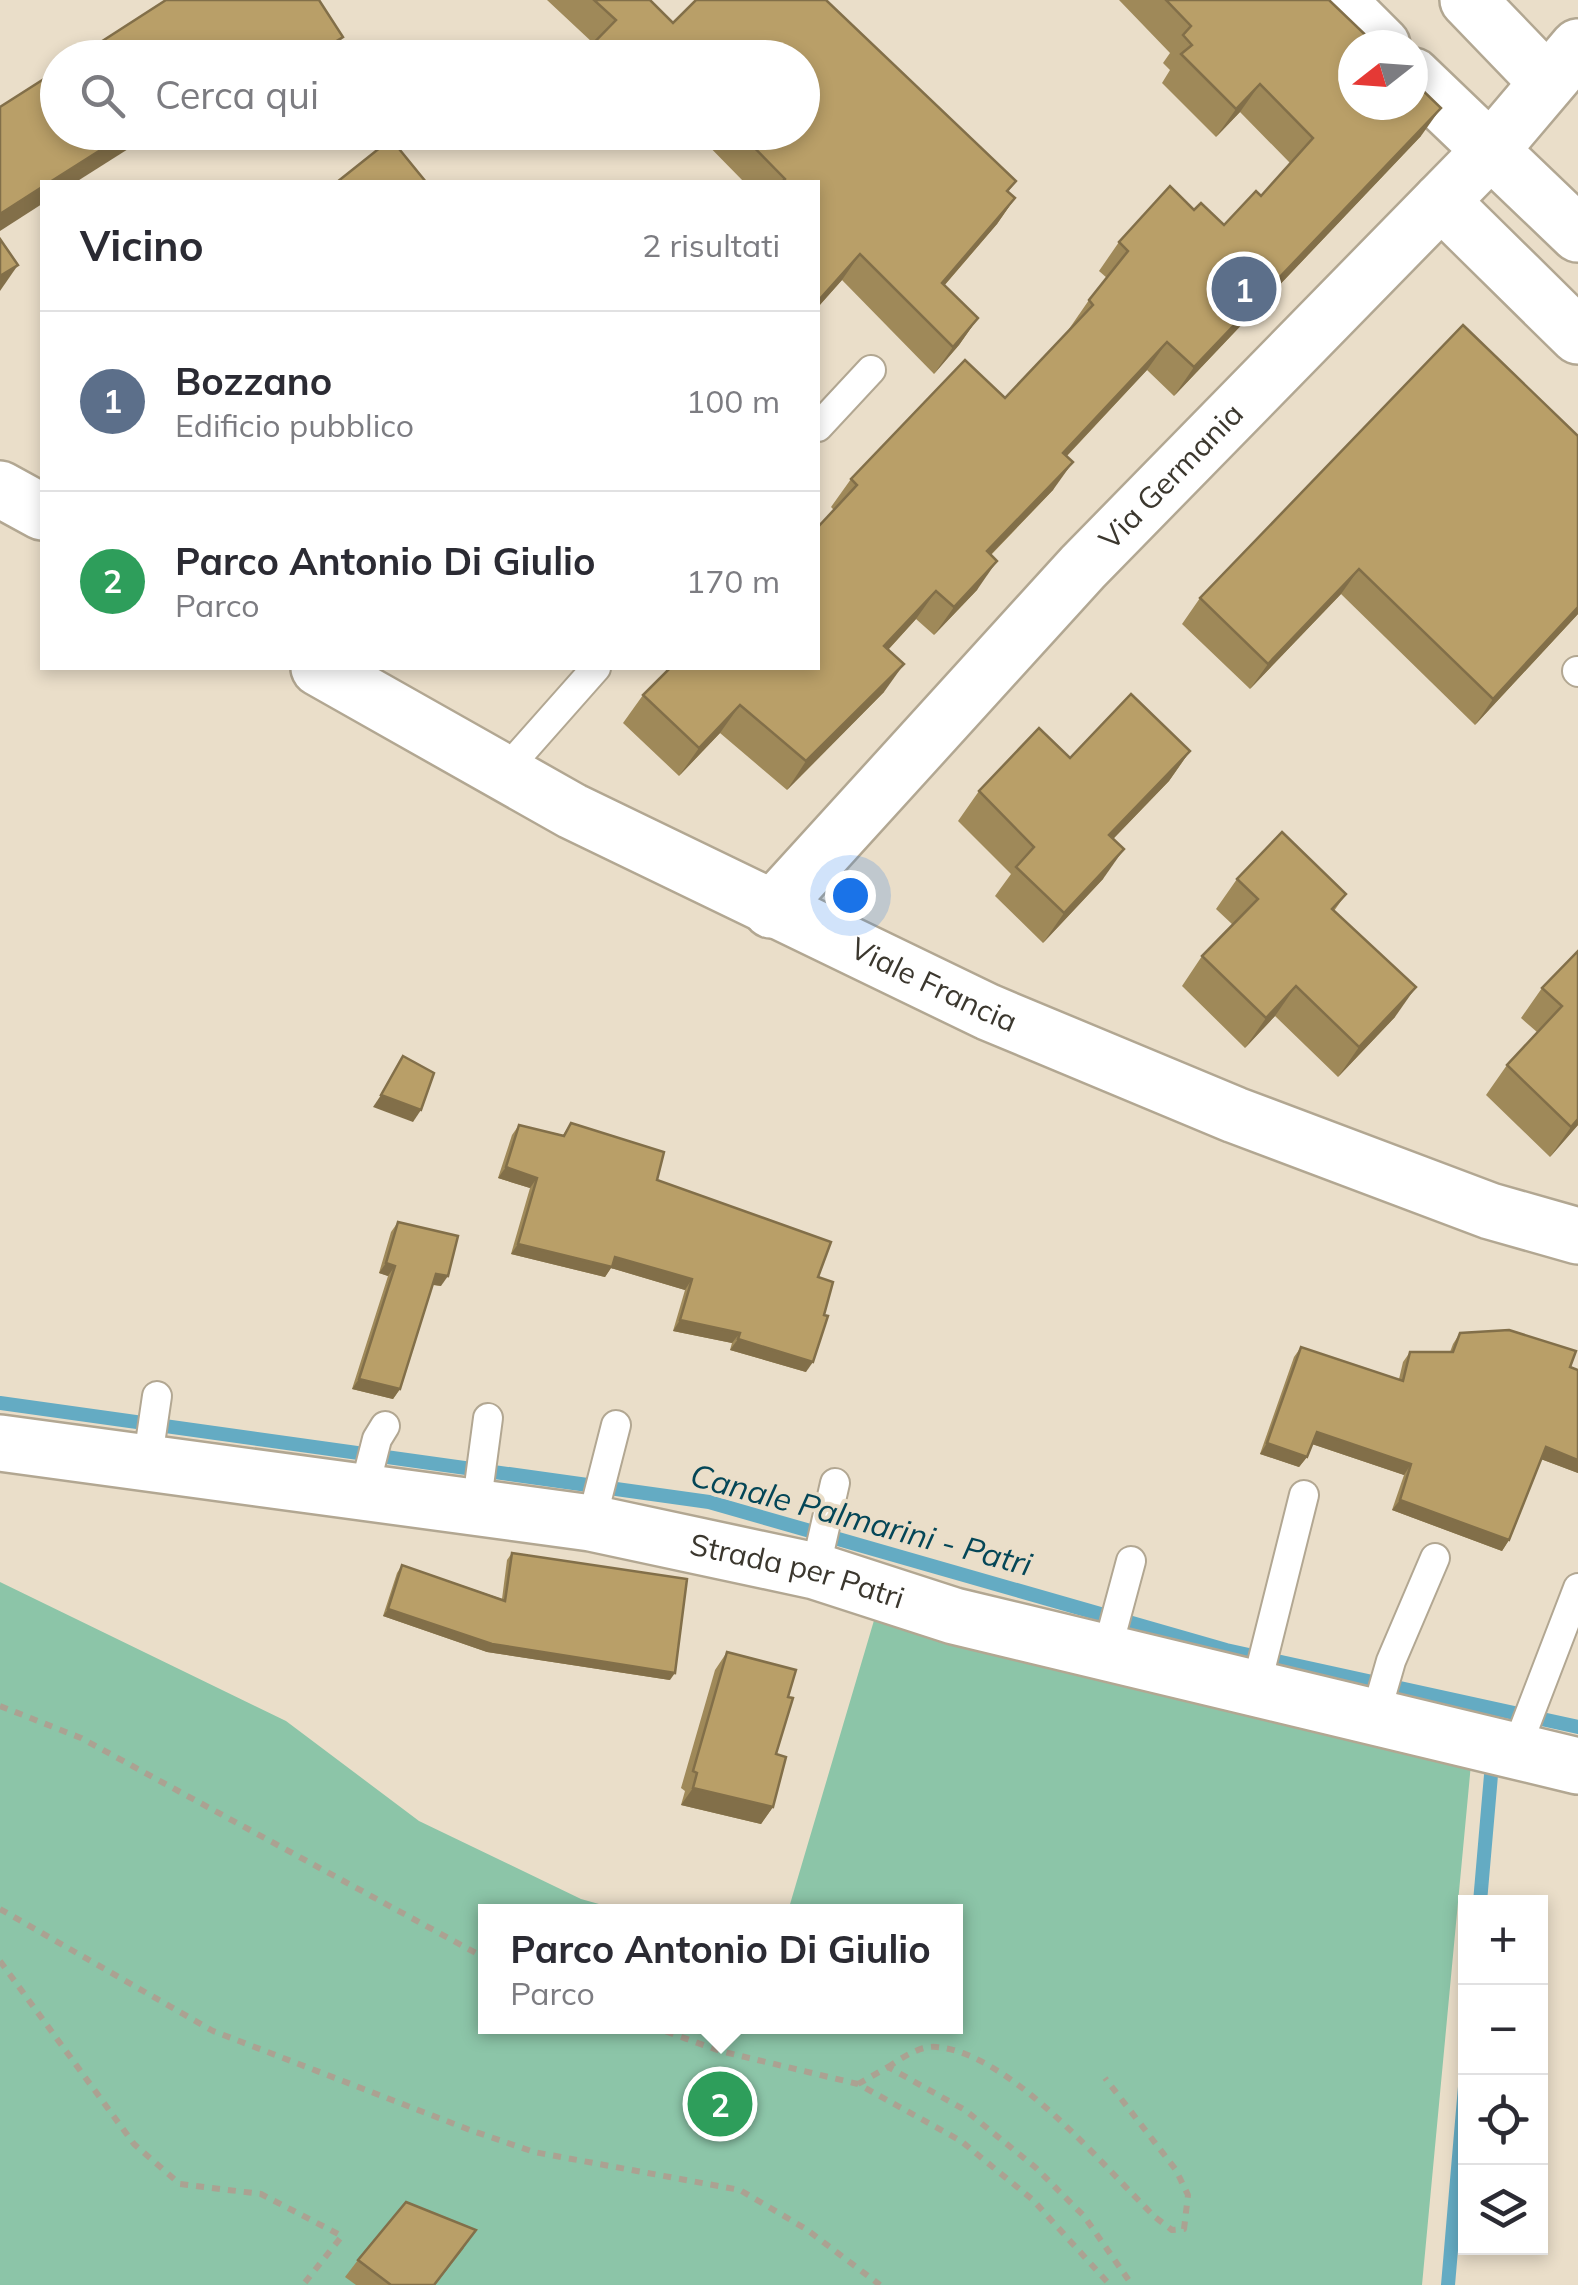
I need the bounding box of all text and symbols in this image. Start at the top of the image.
north arrow [1338,30,1428,120]
search box [40,40,820,150]
icon: search [75,68,130,123]
text: Cerca qui [155,71,319,119]
text: Vicino [80,219,204,272]
text: 2 risultati [642,225,780,265]
pin: 1 [1212,252,1276,326]
text: Bozzano [175,357,332,405]
text: 1 [103,381,122,421]
text: 100 m [686,381,780,421]
street label: Via Germania [1091,395,1251,557]
text: Edificio pubblico [175,405,414,445]
text: Parco Antonio Di Giulio [175,537,595,585]
text: 2 [103,561,122,601]
text: 170 m [686,561,780,601]
text: Parco [175,585,259,625]
your location [825,870,876,921]
street label: Viale Francia [844,928,1023,1040]
water label: Canale Palmarini - Patri [686,1454,1037,1584]
street label: Strada per Patri [687,1525,909,1617]
map controls [1458,1895,1548,2255]
button: + [1458,1895,1548,1985]
popup [478,1904,963,2034]
text: Parco Antonio Di Giulio [510,1925,931,1973]
text: Parco [510,1973,595,2013]
button: − [1458,1985,1548,2075]
pin: 2 [688,2066,752,2142]
button: locate [1458,2075,1548,2165]
button: layers [1458,2165,1548,2255]

